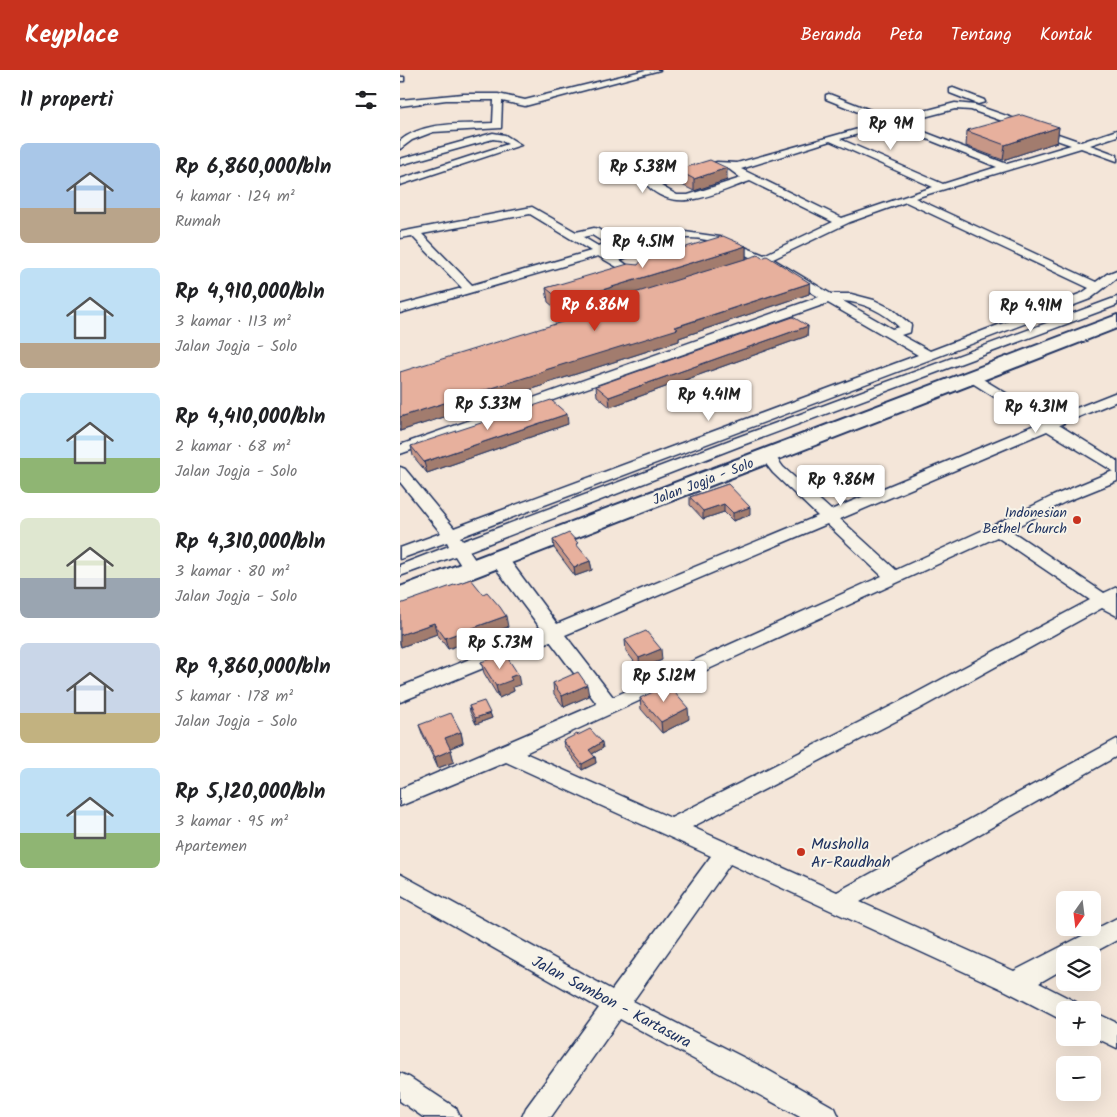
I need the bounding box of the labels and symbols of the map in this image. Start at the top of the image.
pin: Rp 9M [856,108,926,151]
pin: Rp 5.38M [591,152,695,194]
pin: Rp 4.51M [591,226,695,269]
pin: Rp 6.86M [543,290,647,332]
pin: Rp 4.91M [979,290,1083,333]
pin: Rp 4.41M [657,380,761,422]
pin: Rp 5.33M [436,388,540,431]
pin: Rp 4.31M [984,392,1088,434]
street label: Jalan Jogja - Solo [649,452,757,511]
pin: Rp 9.86M [789,464,893,507]
place label: Indonesian Bethel Church [983,502,1067,540]
marker: Indonesian Bethel Church [1071,514,1083,526]
pin: Rp 5.73M [448,628,552,670]
pin: Rp 5.12M [612,660,716,703]
place label: Musholla Ar-Raudhah [811,832,891,875]
marker: Musholla Ar-Raudhah [795,846,807,858]
north arrow [1056,891,1101,936]
street label: Jalan Sambon - Kartasura [527,950,696,1055]

